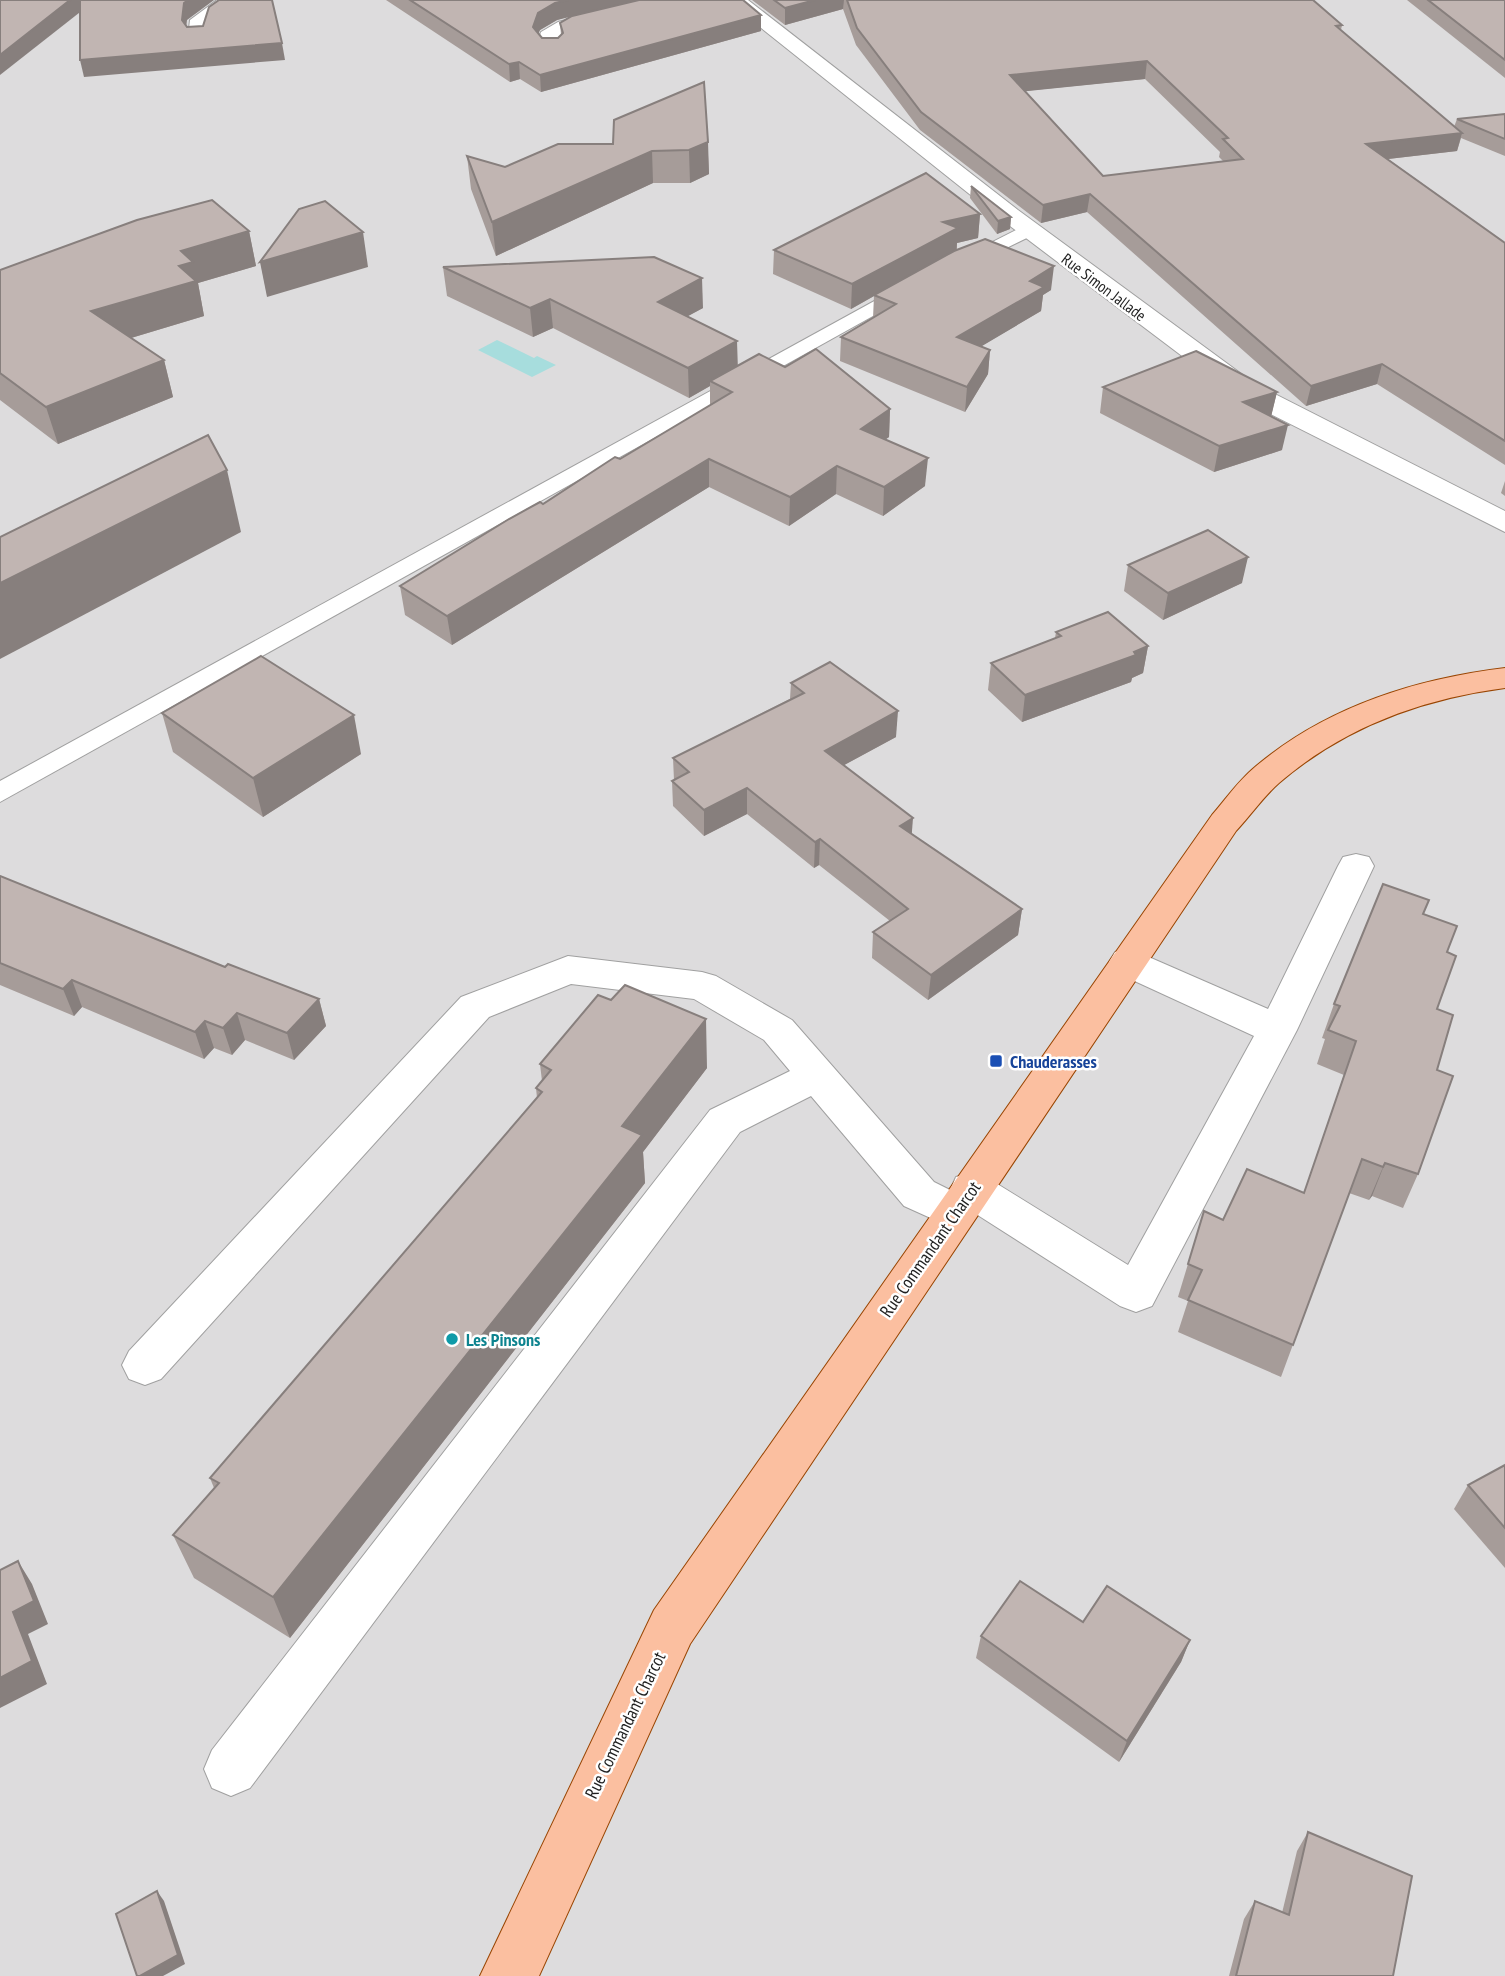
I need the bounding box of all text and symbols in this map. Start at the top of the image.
street label: Rue Simon Jallade [1058,249,1150,325]
place label: Chauderasses [1010,1050,1097,1073]
marker: Chauderasses [988,1053,1004,1069]
street label: Rue Commandant Charcot [875,1177,985,1321]
place label: Les Pinsons [466,1328,540,1351]
marker: Les Pinsons [444,1331,460,1347]
street label: Rue Commandant Charcot [579,1648,671,1802]

